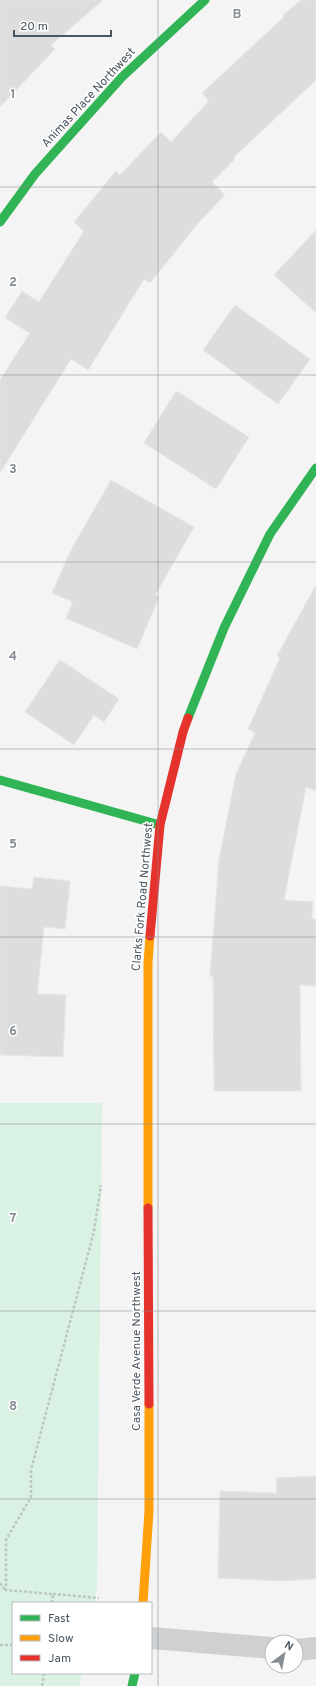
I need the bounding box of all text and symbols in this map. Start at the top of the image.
text: B [233,7,242,23]
scale bar [14,12,111,38]
text: 20 m [20,19,48,35]
street label: Animas Place Northwest [38,45,140,151]
text: 1 [10,87,16,103]
text: 2 [9,275,17,291]
text: 3 [9,462,17,478]
text: 4 [9,649,17,665]
street label: Clarks Fork Road Northwest [129,822,157,972]
text: 5 [9,837,17,853]
text: 6 [9,1024,17,1040]
text: 7 [10,1211,17,1227]
street label: Casa Verde Avenue Northwest [129,1271,145,1431]
text: 8 [9,1399,17,1415]
legend [12,1602,152,1674]
text: Fast [48,1611,70,1627]
text: Slow [48,1631,74,1647]
north arrow [264,1634,304,1674]
text: N [282,1638,296,1654]
text: Jam [48,1651,71,1667]

